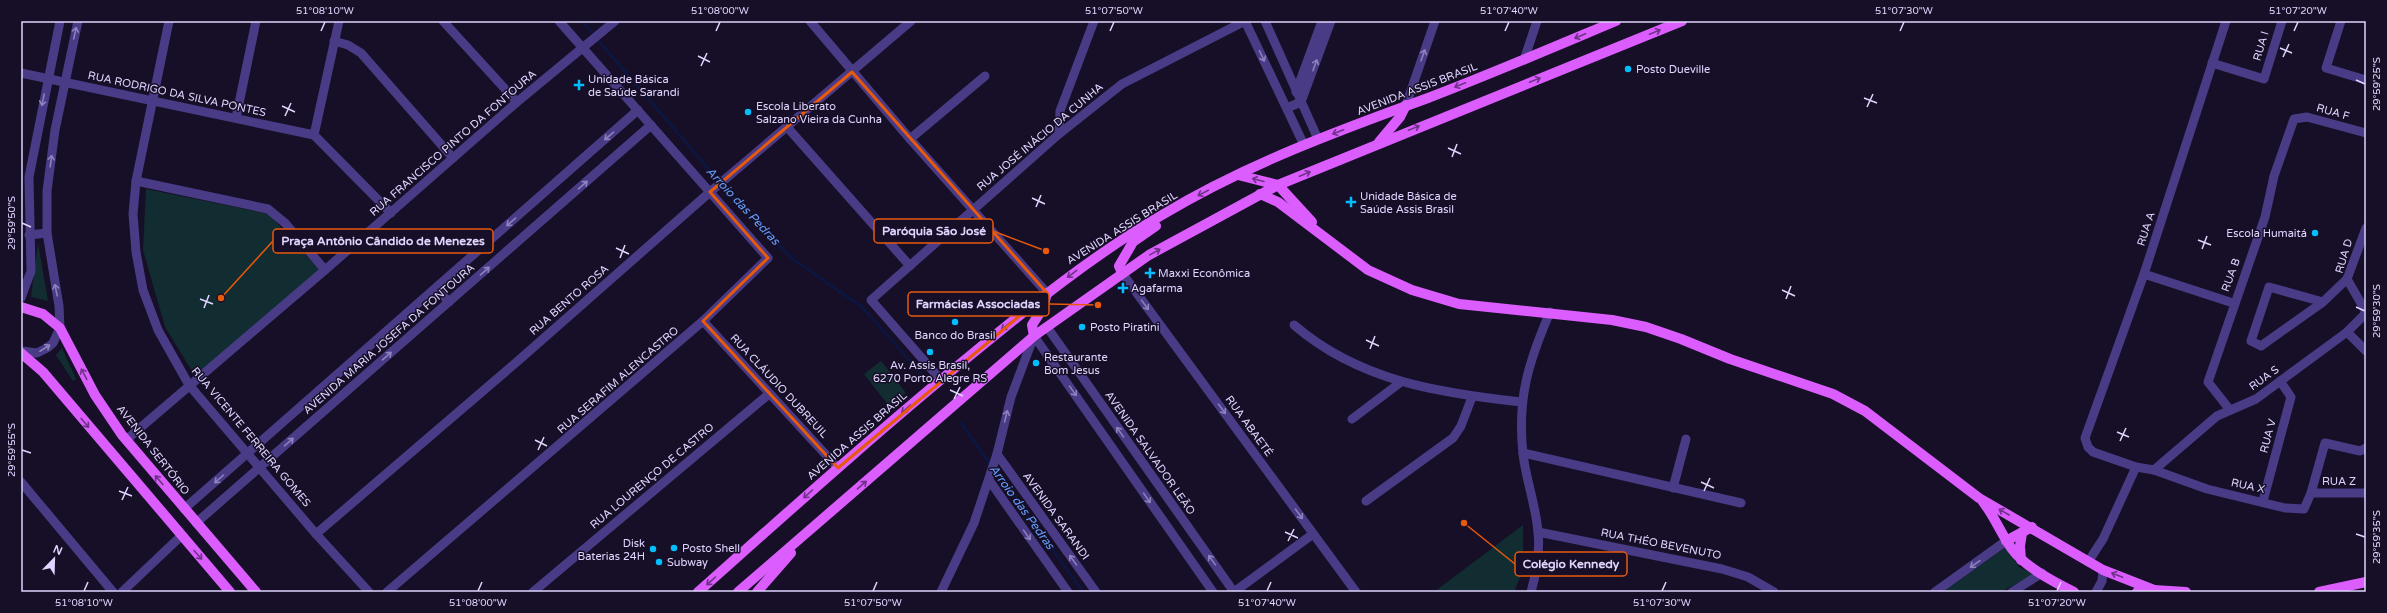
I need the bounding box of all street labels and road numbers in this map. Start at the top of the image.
street label: RUA I [2250,30,2272,62]
street label: AVENIDA ASSIS BRASIL [1355,60,1480,118]
street label: RUA FRANCISCO PINTO DA FONTOURA [367,67,539,219]
street label: RUA RODRIGO DA SILVA PONTES [87,69,268,119]
street label: RUA JOSÉ INÁCIO DA CUNHA [974,80,1106,194]
street label: RUA F [2315,101,2351,123]
street label: AVENIDA ASSIS BRASIL [1064,188,1180,267]
street label: RUA A [2134,210,2158,248]
street label: RUA D [2333,237,2355,275]
street label: RUA B [2219,256,2243,293]
street label: AVENIDA MARIA JOSEFA DA FONTOURA [301,261,477,417]
street label: RUA BENTO ROSA [527,262,611,338]
street label: RUA SERAFIM ALENCASTRO [555,324,681,436]
street label: RUA CLÁUDIO DUBREUIL [727,331,832,441]
street label: RUA S [2247,363,2282,393]
street label: RUA VICENTE FERREIRA GOMES [189,365,313,510]
street label: AVENIDA ASSIS BRASIL [804,389,910,483]
street label: AVENIDA SALVADOR LEÃO [1102,389,1198,517]
street label: RUA ABAETÉ [1223,393,1276,459]
street label: AVENIDA SERTÓRIO [114,402,193,498]
street label: RUA V [2257,417,2279,454]
street label: RUA LOURENÇO DE CASTRO [588,420,716,532]
street label: AVENIDA SARANDI [1020,470,1092,562]
street label: RUA Z [2322,475,2356,488]
street label: RUA X [2230,476,2266,496]
street label: RUA THÉO BEVENUTO [1600,525,1723,562]

